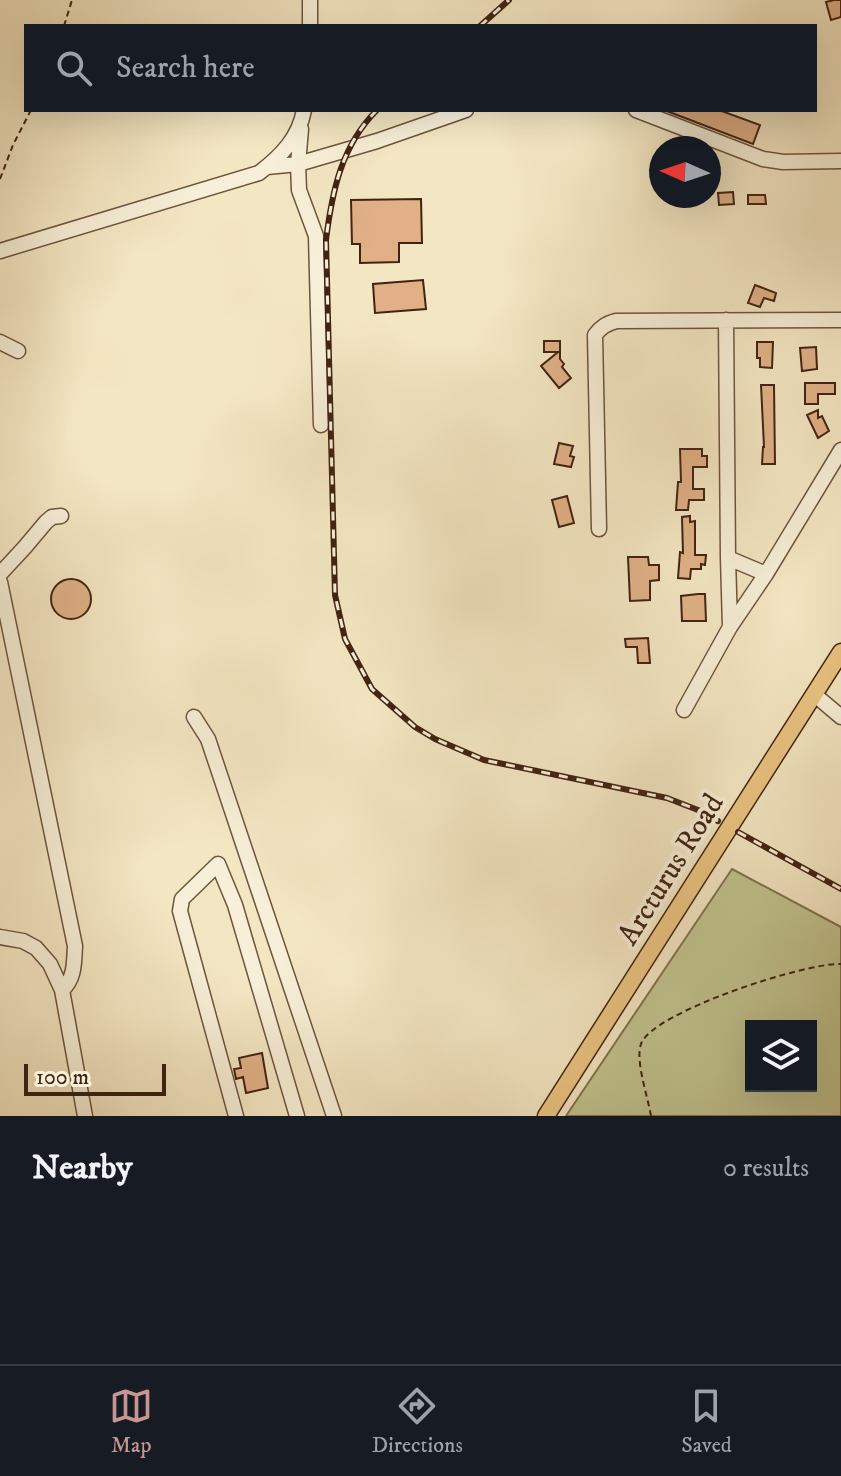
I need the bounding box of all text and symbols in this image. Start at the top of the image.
search box [24,24,817,112]
icon: search [52,46,96,90]
text: Search here [116,50,255,87]
north arrow [649,136,721,208]
street label: Arcturus Road [610,787,732,952]
map controls [745,1020,817,1092]
button: layers [745,1020,817,1092]
scale bar [24,1060,166,1096]
text: 100 m [36,1064,89,1091]
text: Nearby [32,1147,133,1189]
text: 0 results [723,1152,809,1185]
tab: Map [109,1384,153,1459]
tab: Directions [372,1384,463,1459]
tab: Saved [681,1384,732,1459]

